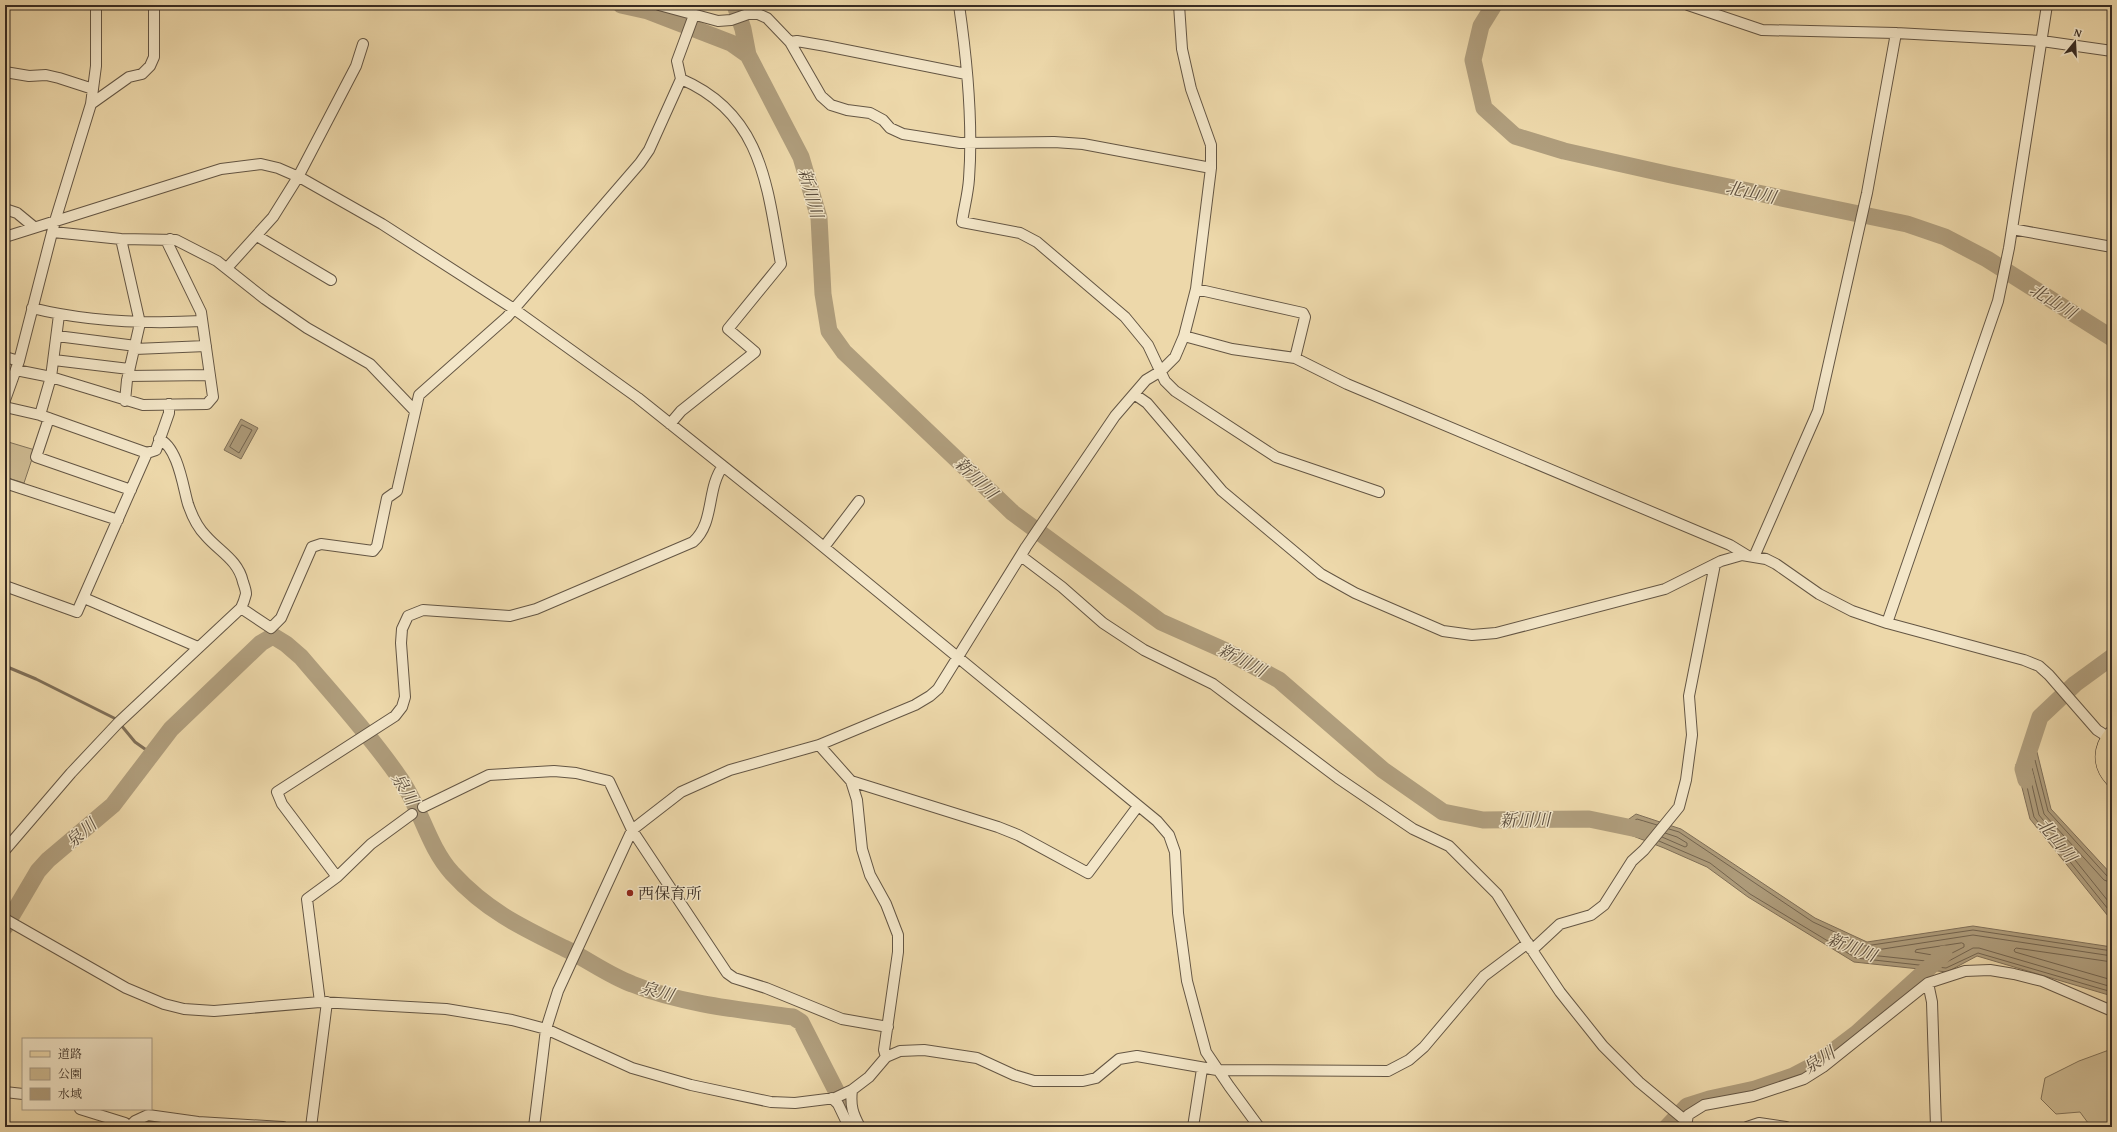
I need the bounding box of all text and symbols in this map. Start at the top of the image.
north arrow [2055,22,2095,62]
text: N [2072,24,2085,41]
water label: 新川川 [793,165,831,223]
water label: 北山川 [1724,174,1781,209]
water label: 北山川 [2025,276,2083,326]
water label: 新川川 [949,451,1005,506]
water label: 新川川 [1214,637,1272,684]
water label: 泉川 [386,768,426,811]
water label: 新川川 [1499,807,1553,832]
water label: 泉川 [60,811,103,853]
water label: 北山川 [2032,812,2084,869]
place label: 西保育所 [638,881,702,905]
marker: 西保育所 [625,888,635,898]
water label: 新川川 [1824,926,1882,968]
water label: 泉川 [637,974,679,1008]
legend [22,1038,152,1110]
water label: 泉川 [1798,1039,1841,1079]
text: 道路 [58,1045,82,1062]
text: 公園 [58,1065,82,1082]
text: 水域 [58,1085,82,1102]

